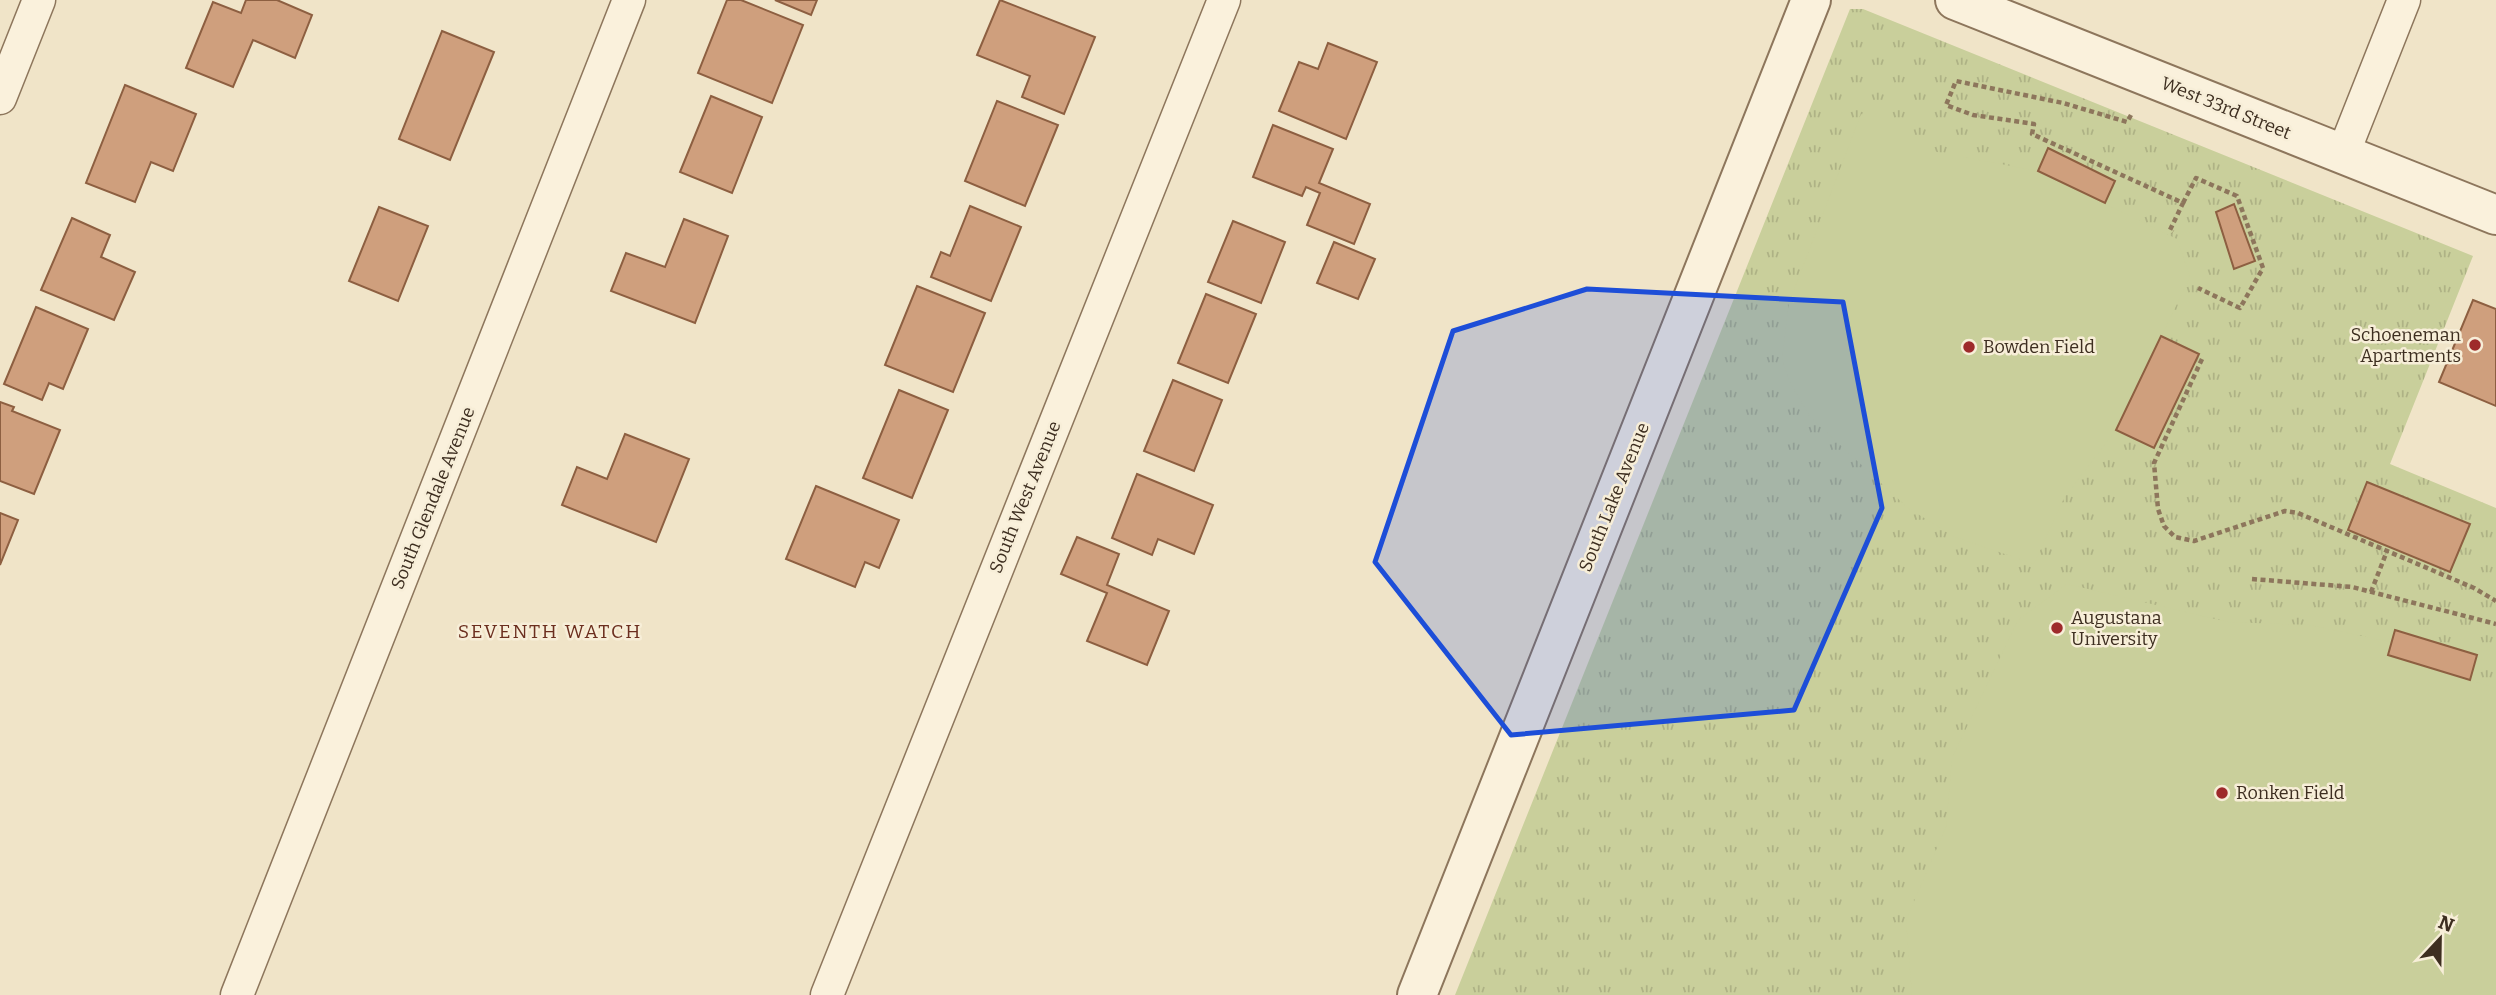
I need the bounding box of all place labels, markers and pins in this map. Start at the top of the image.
place label: Schoeneman Apartments [2350,324,2462,367]
place label: Bowden Field [1983,336,2095,358]
marker: Schoeneman Apartments [2467,337,2483,353]
marker: Bowden Field [1961,339,1977,355]
place label: Augustana University [2071,607,2162,650]
marker: Augustana University [2049,620,2065,636]
place label: Ronken Field [2236,782,2345,804]
marker: Ronken Field [2214,785,2230,801]

